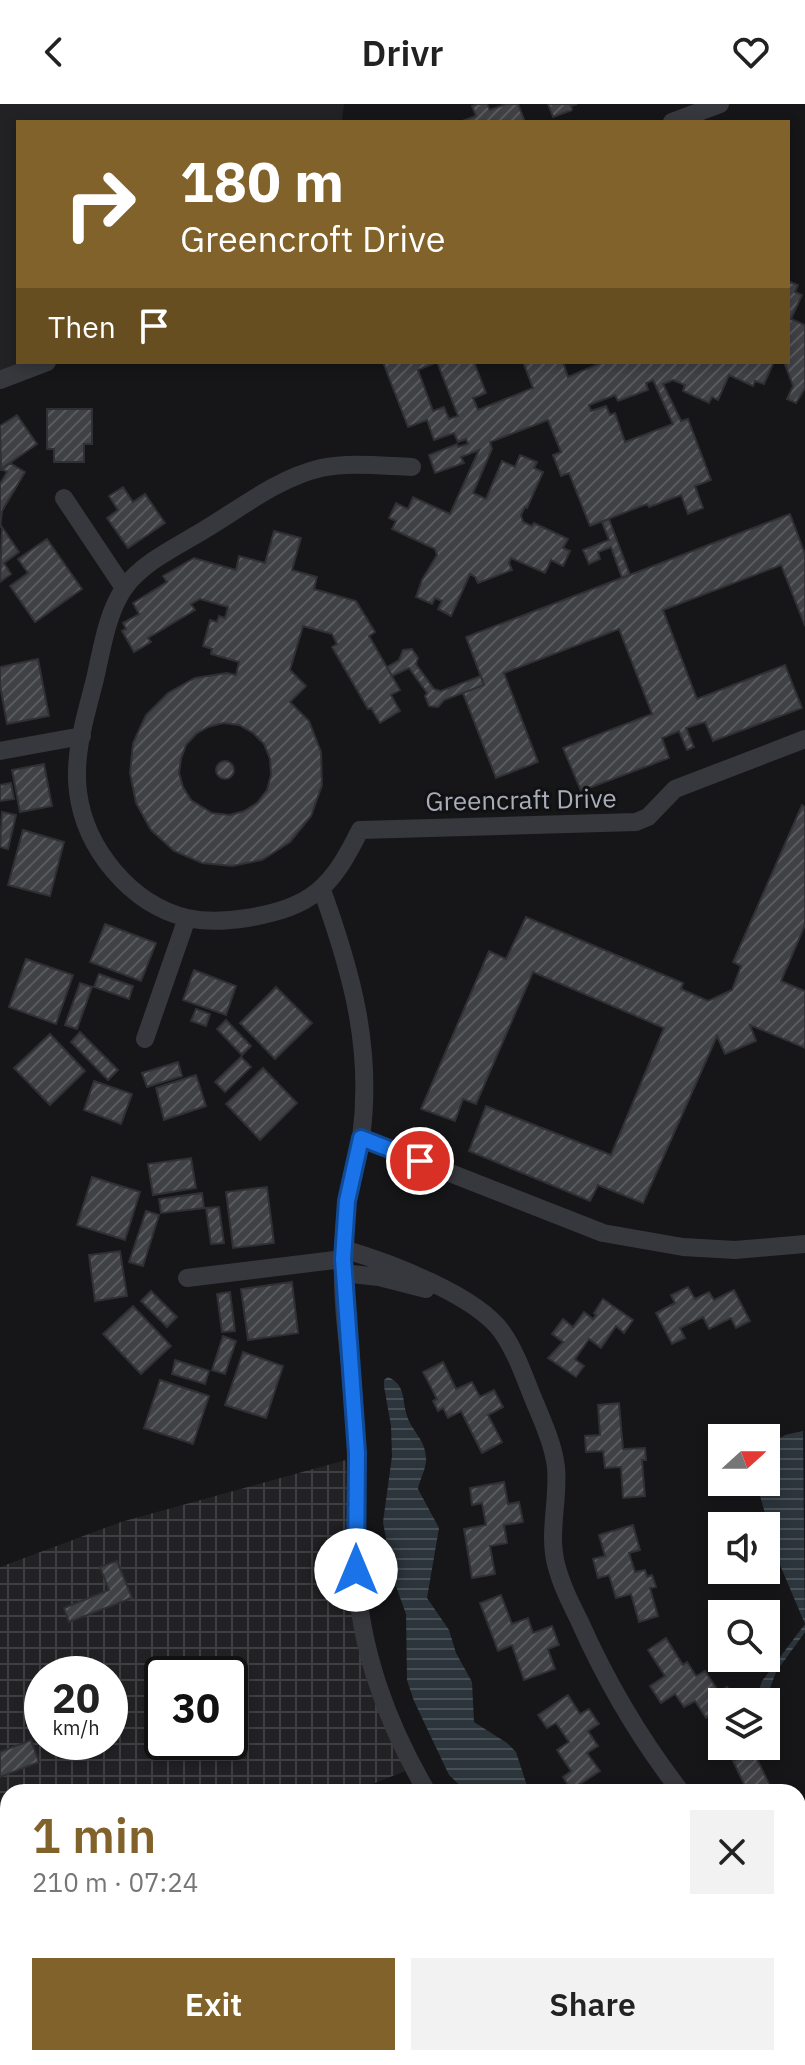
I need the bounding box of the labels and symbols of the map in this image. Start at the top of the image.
street label: Greencraft Drive [425,780,617,818]
pin [386,1127,454,1195]
north arrow [708,1424,780,1496]
position arrow [314,1528,398,1612]
speed limit sign: 30 [144,1656,248,1760]

